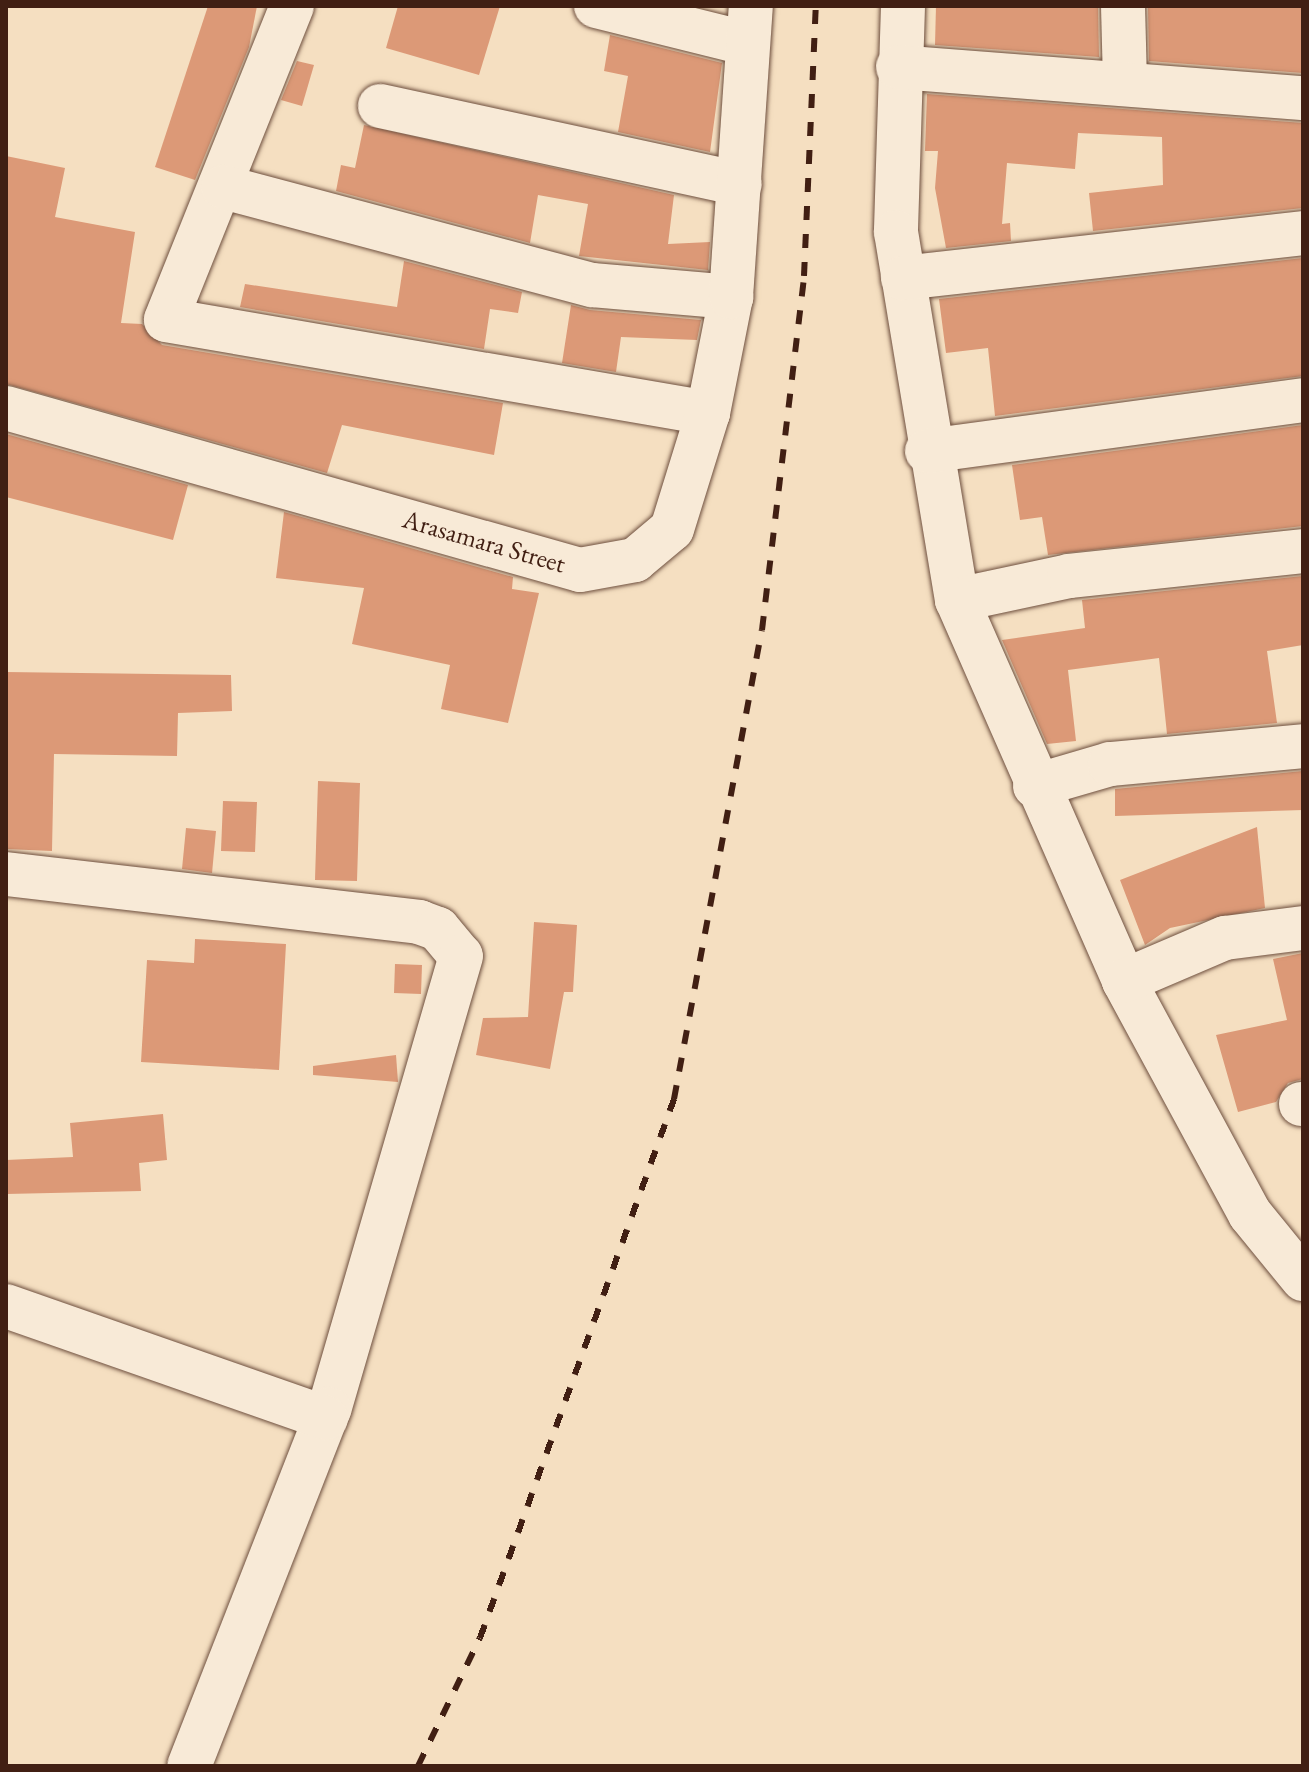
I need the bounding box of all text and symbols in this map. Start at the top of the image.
street label: Arasamara Street [399,504,569,580]

